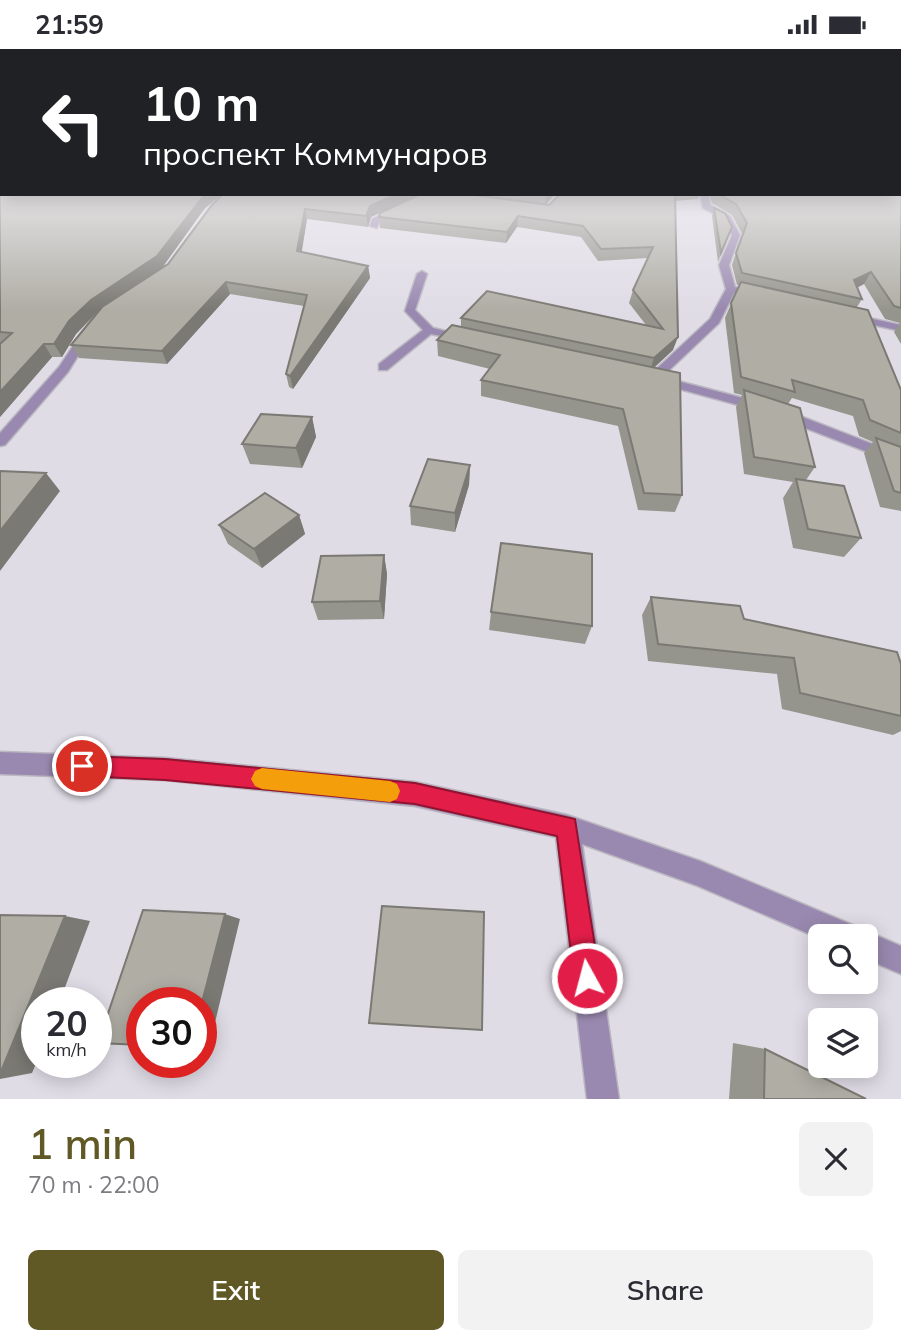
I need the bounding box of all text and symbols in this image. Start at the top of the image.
text: 21:59 [35,8,104,41]
text: 10 m [143,72,259,133]
icon: left [28,77,119,168]
text: проспект Коммунаров [143,133,488,173]
pin [52,736,112,796]
icon: arrive [63,747,101,785]
map controls [808,924,878,1078]
button: search [808,924,878,994]
position arrow [550,941,624,1015]
speed limit sign: 30 [126,987,217,1078]
text: 20 [45,1001,88,1045]
button: layers [808,1008,878,1078]
text: km/h [46,1038,87,1061]
text: 1 min [28,1117,137,1170]
button: close [799,1122,873,1196]
text: 70 m · 22:00 [28,1170,160,1199]
button: Exit [28,1250,444,1330]
button: Share [458,1250,873,1330]

